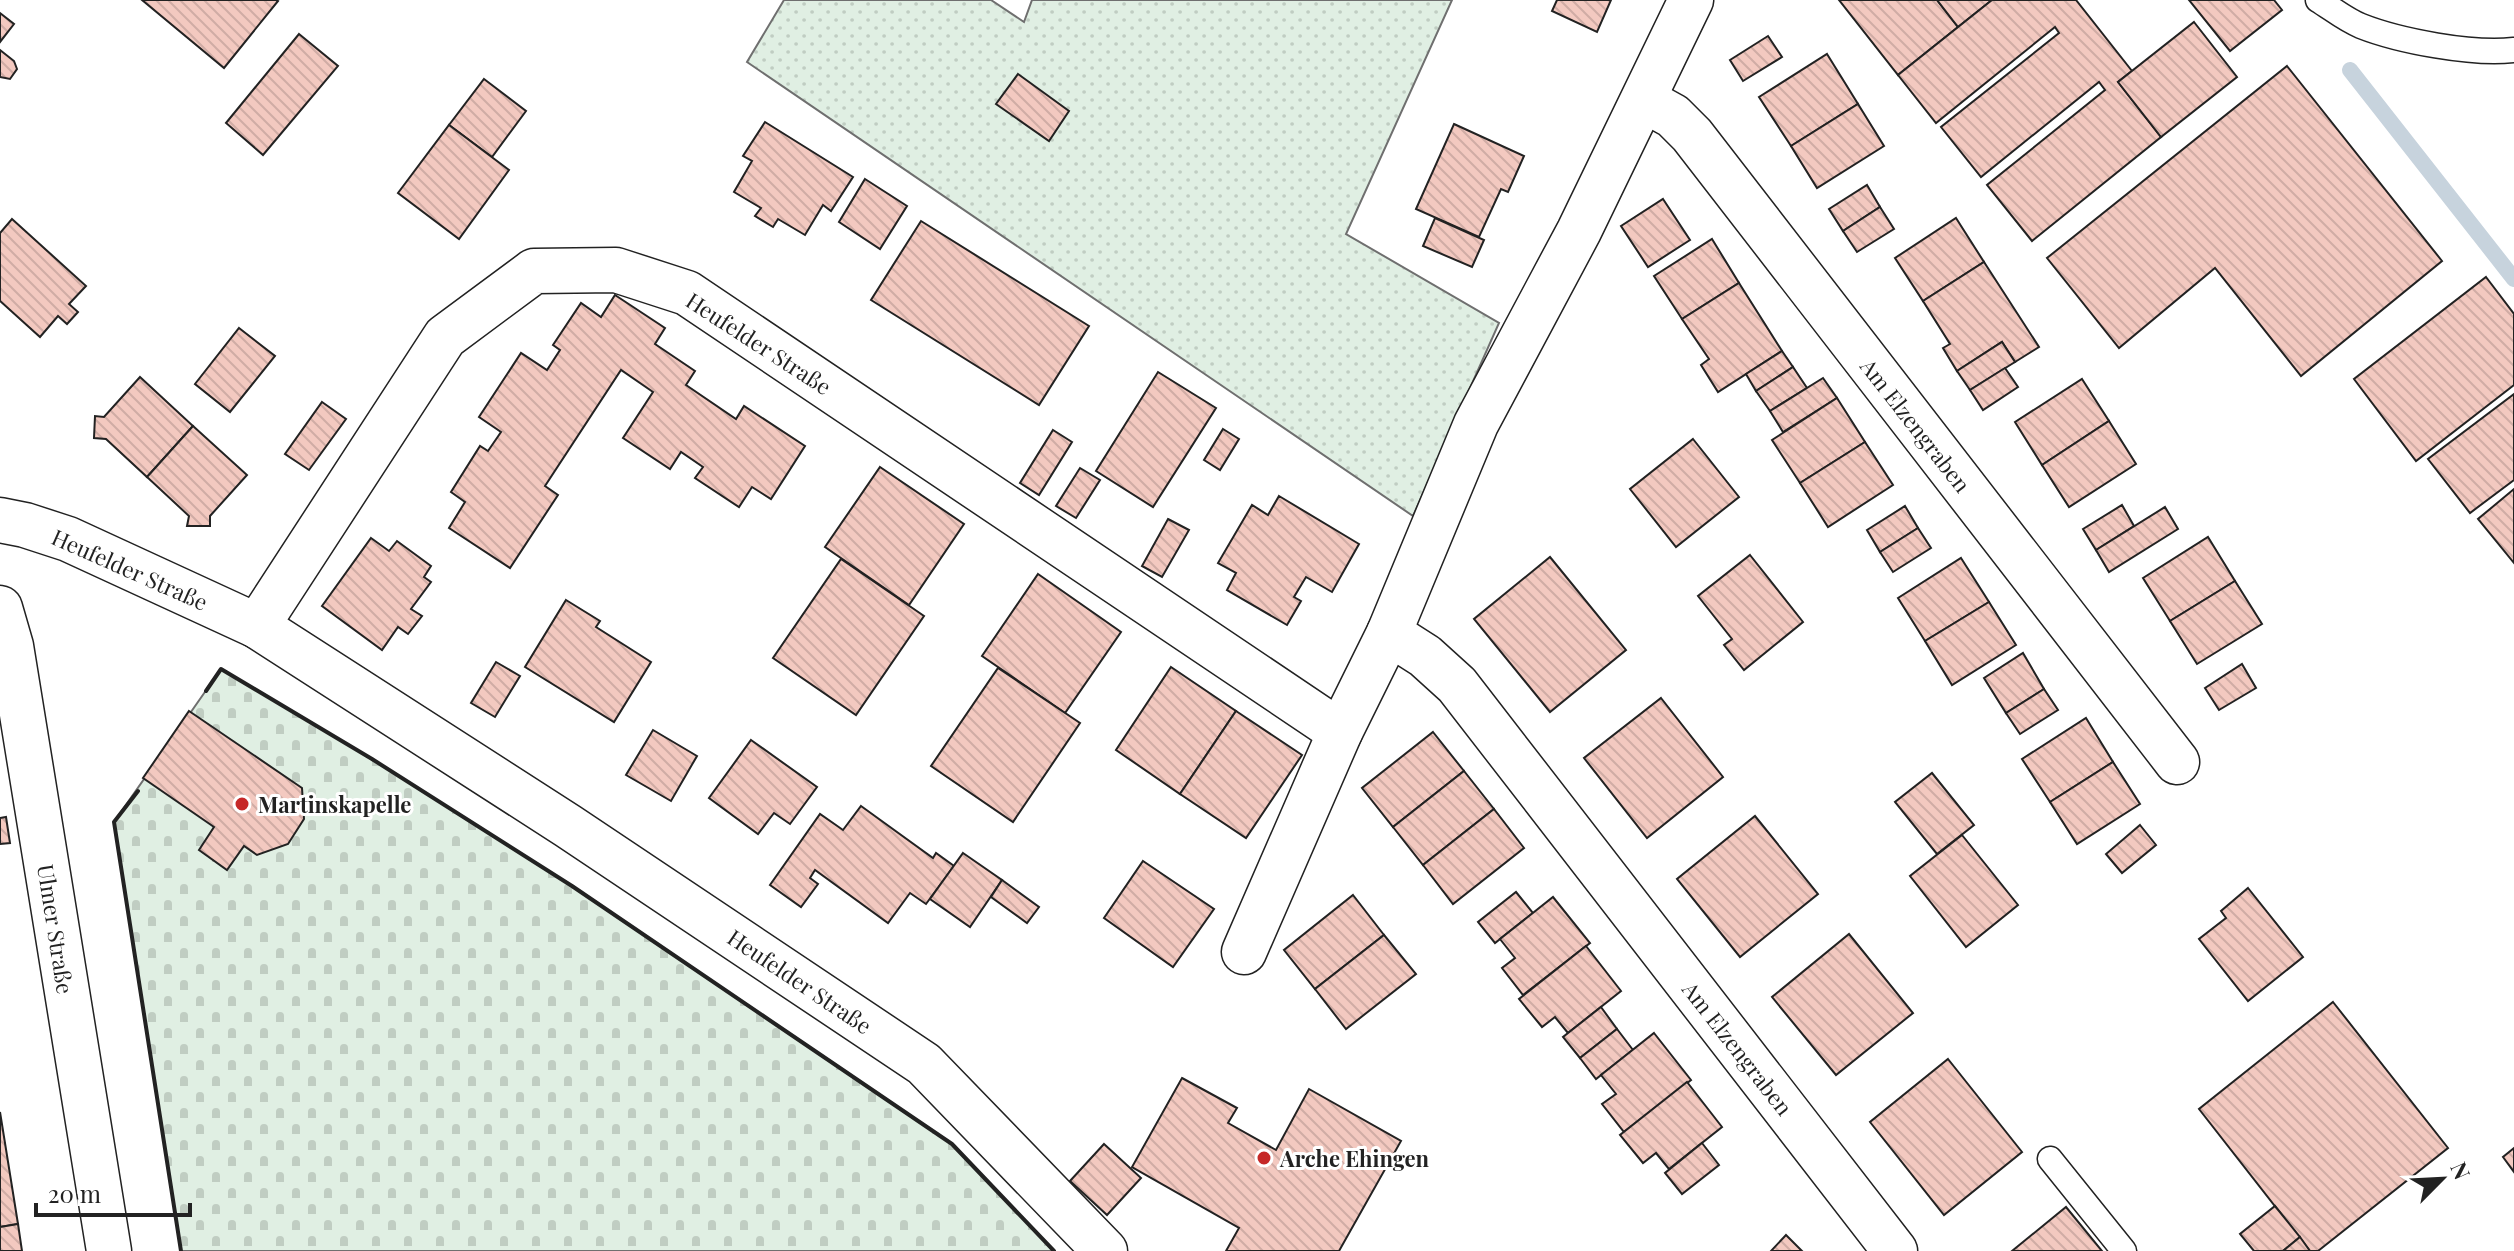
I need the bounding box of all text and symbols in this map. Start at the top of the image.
street label: Heufelder Straße [681,285,837,401]
street label: Am Elzengraben [1854,351,1978,498]
street label: Heufelder Straße [47,521,213,617]
place label: Martinskapelle [258,789,411,819]
marker: Martinskapelle [233,795,251,813]
street label: Ulmer Straße [31,862,81,996]
street label: Heufelder Straße [722,922,878,1040]
street label: Am Elzengraben [1676,974,1800,1121]
north arrow [2402,1139,2482,1219]
place label: Arche Ehingen [1279,1143,1430,1173]
marker: Arche Ehingen [1255,1149,1273,1167]
text: N [2444,1157,2478,1184]
scale bar [36,1167,190,1217]
text: 20 m [48,1177,101,1209]

